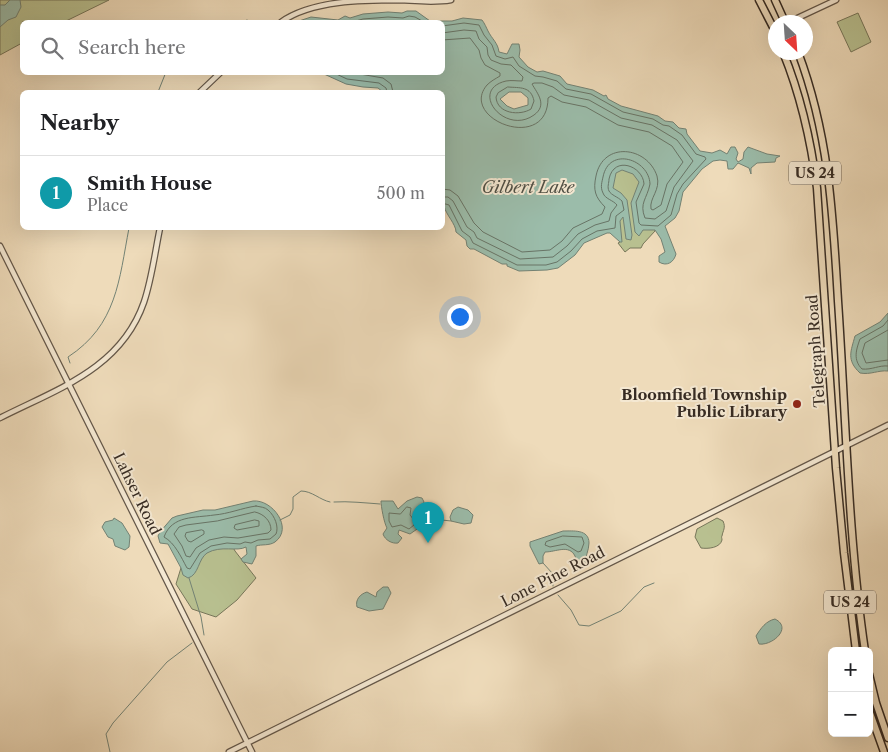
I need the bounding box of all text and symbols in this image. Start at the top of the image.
north arrow [768,15,813,60]
search box [20,20,445,75]
icon: search [38,34,66,62]
text: Search here [78,36,186,59]
text: Nearby [40,110,119,135]
road number: US 24 [789,162,841,184]
text: Smith House [87,172,212,195]
water label: Gilbert Lake [482,177,575,197]
text: 1 [52,183,60,203]
text: 500 m [377,183,425,203]
text: Place [87,195,128,215]
street label: Telegraph Road [802,294,829,408]
your location [447,304,473,330]
place label: Bloomfield Township Public Library [621,385,788,421]
marker: Bloomfield Township Public Library [791,398,803,410]
street label: Lahser Road [109,450,166,538]
pin: 1 [412,502,444,543]
street label: Lone Pine Road [498,542,608,611]
road number: US 24 [824,590,876,614]
map controls [828,647,873,737]
button: + [828,647,873,692]
button: − [828,692,873,737]

